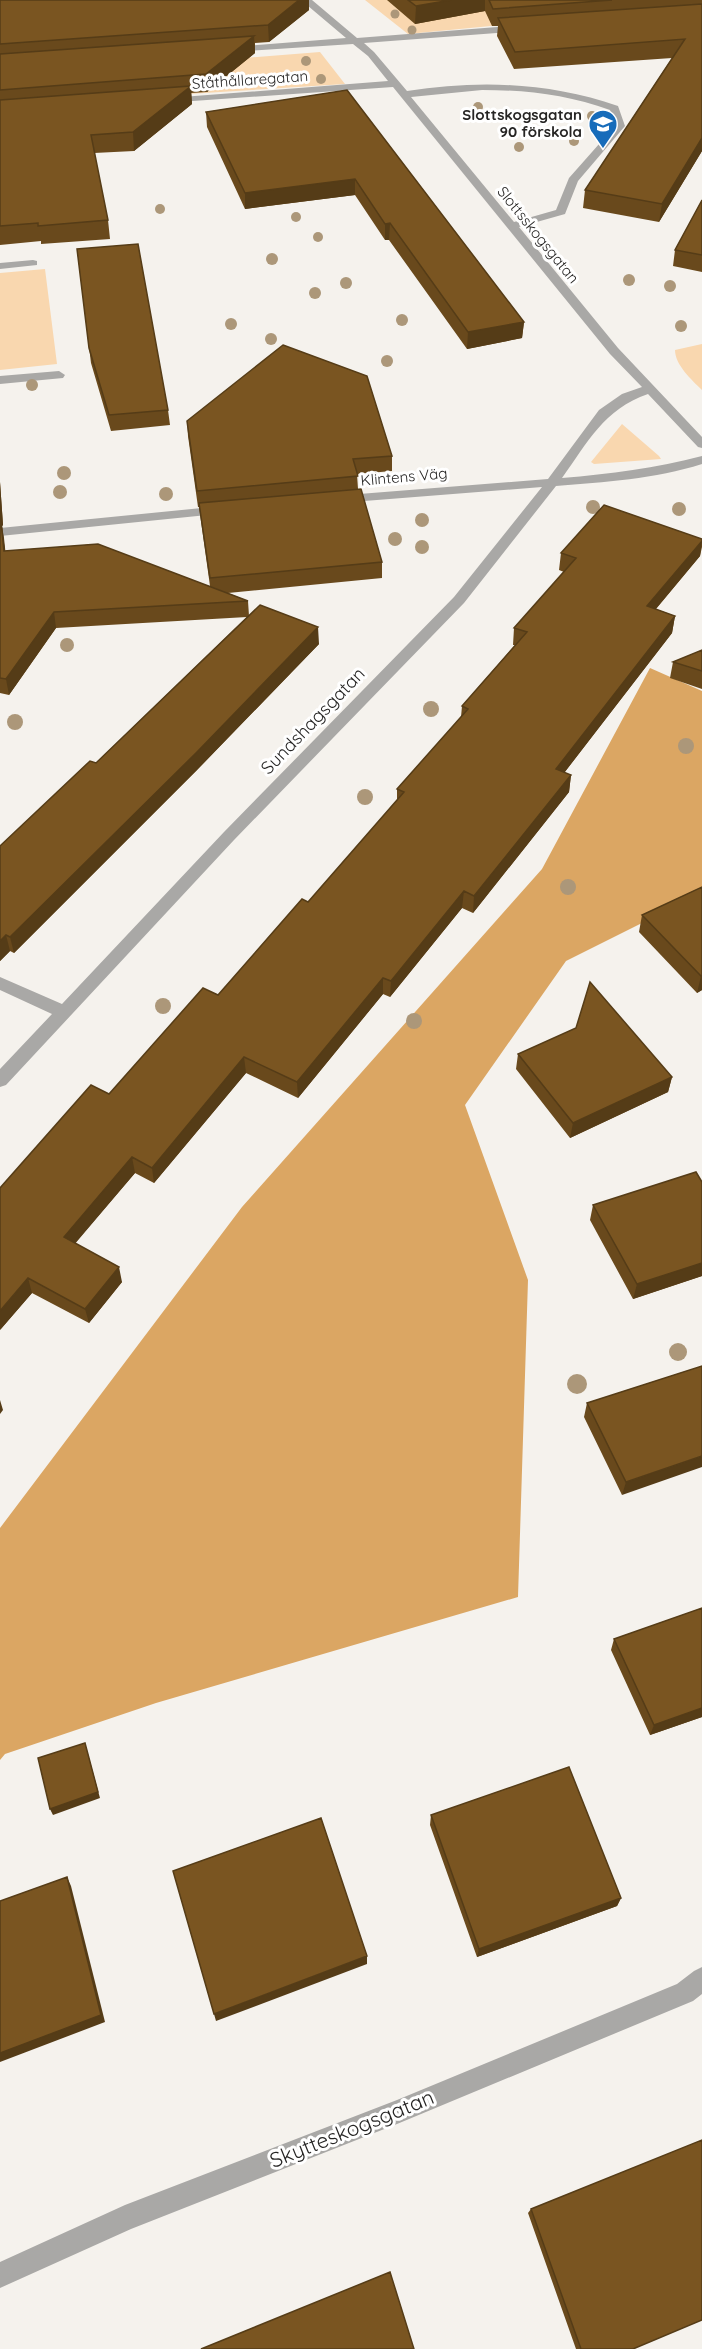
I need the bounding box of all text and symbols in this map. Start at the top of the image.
street label: Ståthållaregatan [191,66,309,93]
place label: Slottskogsgatan 90 förskola [462,105,582,141]
school or university icon: Slottskogsgatan 90 förskola [587,108,619,150]
street label: Slottsskogsgatan [493,182,583,287]
street label: Klintens Väg [360,463,448,490]
street label: Sundshagsgatan [256,662,370,779]
street label: Skytteskogsgatan [266,2083,438,2173]

